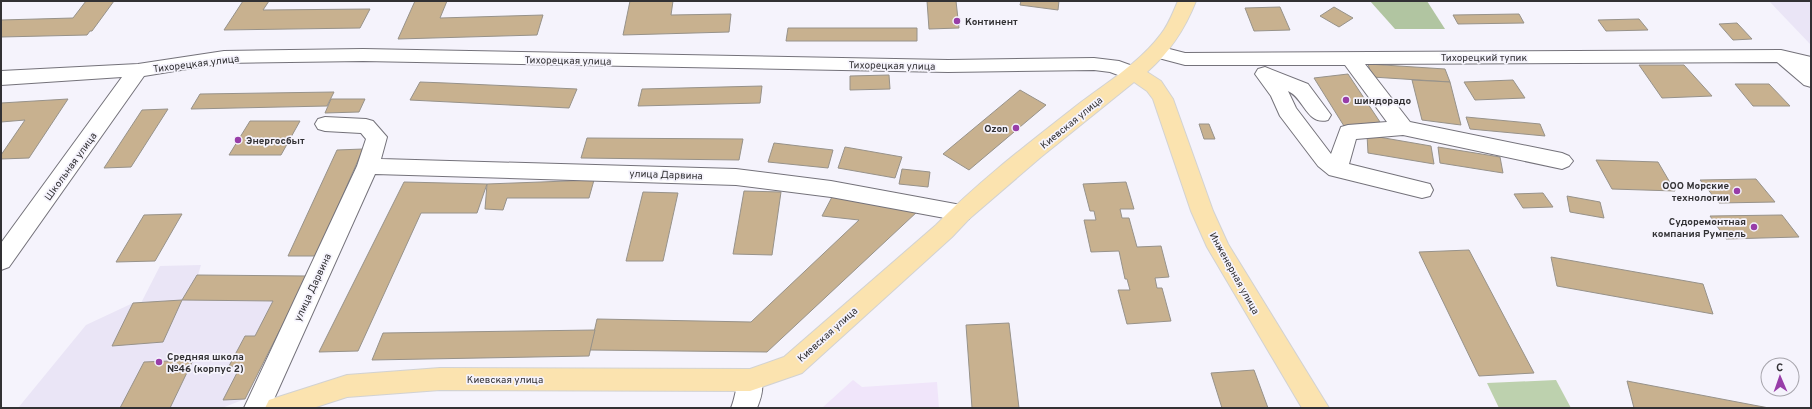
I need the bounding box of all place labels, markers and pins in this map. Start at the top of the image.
marker: Континент [952,16,962,26]
place label: Континент [965,16,1018,29]
marker: шиндорадо [1341,95,1351,105]
place label: шиндорадо [1354,95,1411,108]
place label: Ozon [984,123,1008,136]
marker: Ozon [1011,123,1021,133]
marker: Энергосбыт [233,135,243,145]
place label: Энергосбыт [246,135,305,148]
place label: ООО Морские технологии [1662,180,1729,205]
marker: ООО Морские технологии [1732,186,1742,196]
place label: Судоремонтная компания Румпель [1652,216,1746,241]
marker: Судоремонтная компания Румпель [1749,222,1759,232]
place label: Средняя школа №46 (корпус 2) [167,351,244,376]
marker: Средняя школа №46 (корпус 2) [154,357,164,367]

